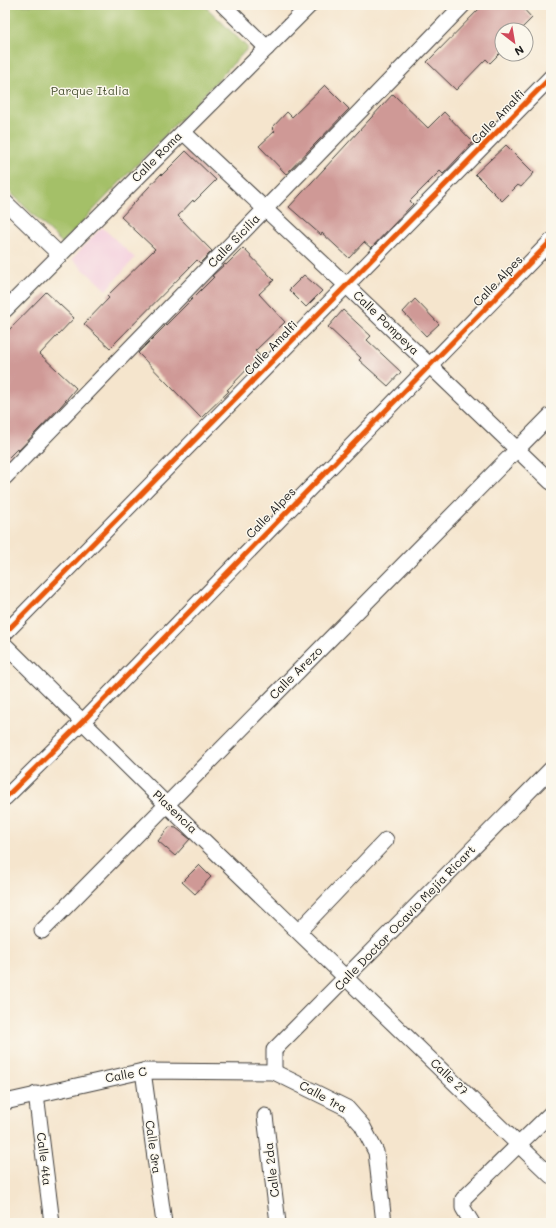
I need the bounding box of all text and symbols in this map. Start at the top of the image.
north arrow [494,22,534,62]
text: N [512,42,527,60]
park label: Parque Italia [51,82,129,98]
street label: Calle Amalfi [467,86,527,147]
street label: Calle Roma [128,128,185,185]
street label: Calle Sicilia [204,210,263,271]
street label: Calle Alpes [469,251,526,309]
street label: Calle Pompeya [350,287,423,358]
street label: Calle Amalfi [240,317,300,378]
street label: Calle Alpes [242,483,299,541]
street label: Calle Arezo [265,642,325,702]
street label: Plasencia [150,786,201,836]
street label: Calle Doctor Ocavio Mejía Ricart [330,841,478,993]
street label: Calle 27 [427,1054,472,1098]
street label: Calle C [104,1062,148,1086]
street label: Calle 1ra [297,1076,350,1116]
street label: Calle 3ra [142,1119,166,1175]
street label: Calle 4ta [34,1132,56,1186]
street label: Calle 2da [260,1142,282,1198]

